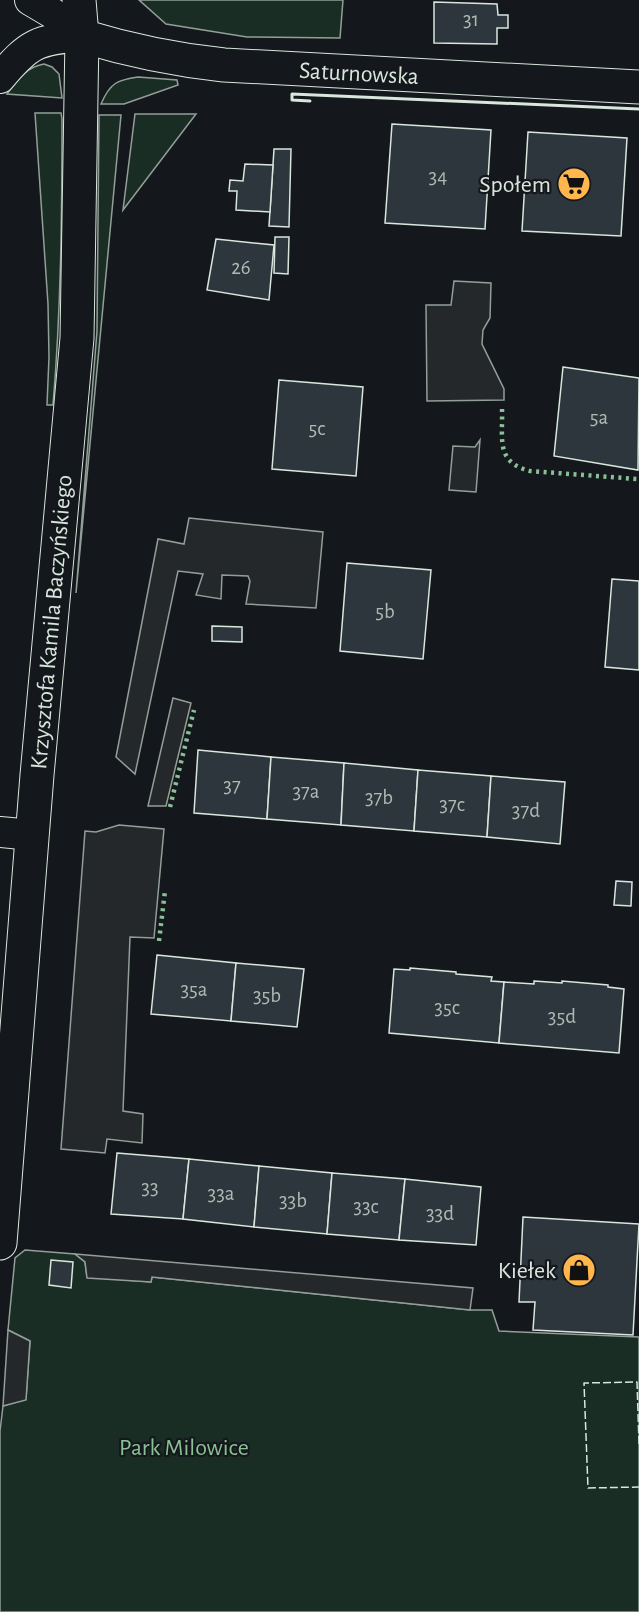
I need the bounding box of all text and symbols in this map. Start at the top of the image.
house number: 31 [463,9,479,30]
street label: Saturnowska [299,59,419,89]
house number: 34 [429,166,447,187]
supermarket icon: Społem [556,166,592,202]
place label: Społem [479,173,551,197]
house number: 26 [231,257,251,278]
house number: 5a [590,407,609,428]
house number: 5c [309,418,325,439]
street label: Krzysztofa Kamila Baczyńskiego [27,474,77,770]
house number: 5b [375,601,395,622]
house number: 37 [223,775,241,796]
house number: 37a [292,781,320,802]
house number: 37b [365,787,393,808]
house number: 37c [439,794,465,815]
house number: 37d [512,800,540,821]
house number: 35a [180,979,208,1000]
house number: 35b [253,985,281,1006]
house number: 35c [434,997,460,1018]
house number: 35d [548,1006,576,1027]
house number: 33 [141,1177,159,1198]
house number: 33a [207,1183,235,1204]
house number: 33b [279,1190,307,1211]
house number: 33c [353,1196,379,1217]
house number: 33d [426,1203,454,1224]
shop icon: Kiełek [561,1252,597,1288]
place label: Kiełek [498,1259,556,1283]
park label: Park Milowice [119,1436,249,1460]

